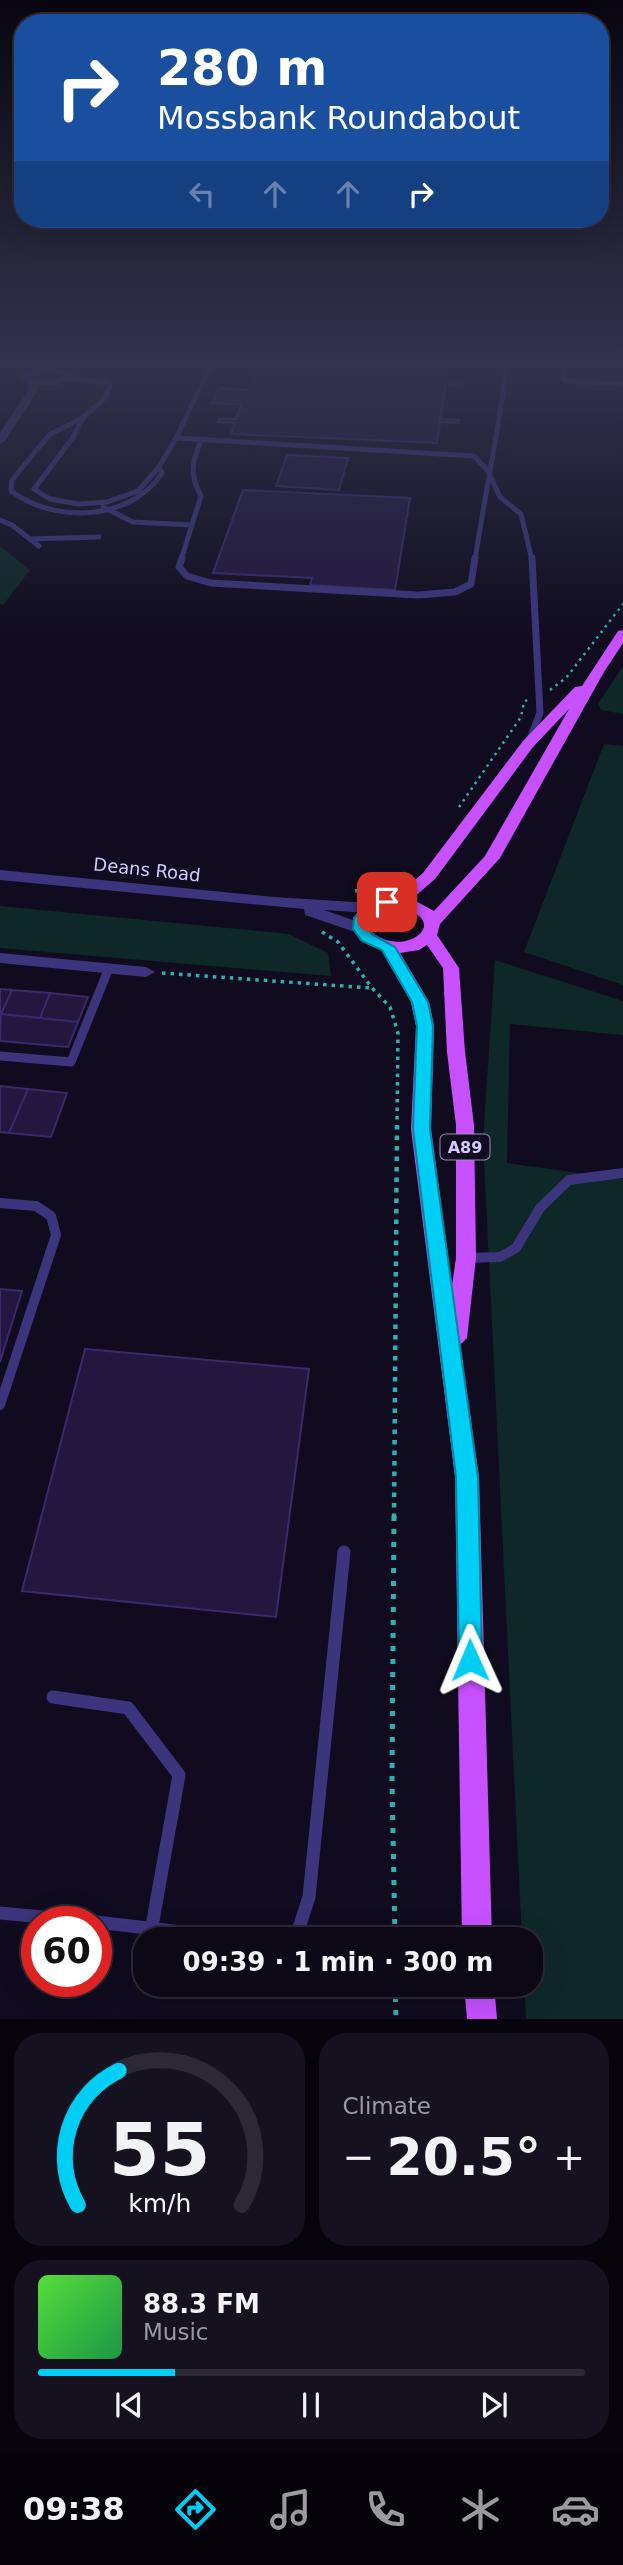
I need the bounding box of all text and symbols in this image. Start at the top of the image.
text: 280 m [157,40,327,97]
icon: right [42,42,133,133]
text: Mossbank Roundabout [157,99,520,137]
icon: left [183,175,221,213]
icon: ahead [256,175,294,213]
icon: ahead [329,175,367,213]
icon: right [402,175,440,213]
street label: Deans Road [92,853,202,886]
pin [357,872,417,932]
icon: arrive [368,883,406,921]
road number: A89 [440,1134,490,1160]
position arrow [433,1623,507,1697]
speed limit sign: 60 [21,1906,112,1997]
text: 09:39 · 1 min · 300 m [183,1947,493,1977]
text: Climate [343,2093,431,2119]
text: 55 [109,2108,210,2193]
text: 20.5° [387,2127,541,2187]
text: − [343,2135,374,2179]
text: + [553,2135,585,2179]
text: km/h [128,2189,191,2218]
text: 88.3 FM [143,2289,260,2319]
text: Music [143,2319,208,2345]
icon: previous [110,2386,148,2424]
icon: pause [292,2386,330,2424]
icon: next [475,2386,513,2424]
icon: directions [171,2485,220,2534]
icon: music [266,2485,315,2534]
icon: phone [361,2485,410,2534]
icon: climate [456,2485,505,2534]
icon: car [551,2485,600,2534]
text: 09:38 [23,2490,125,2528]

